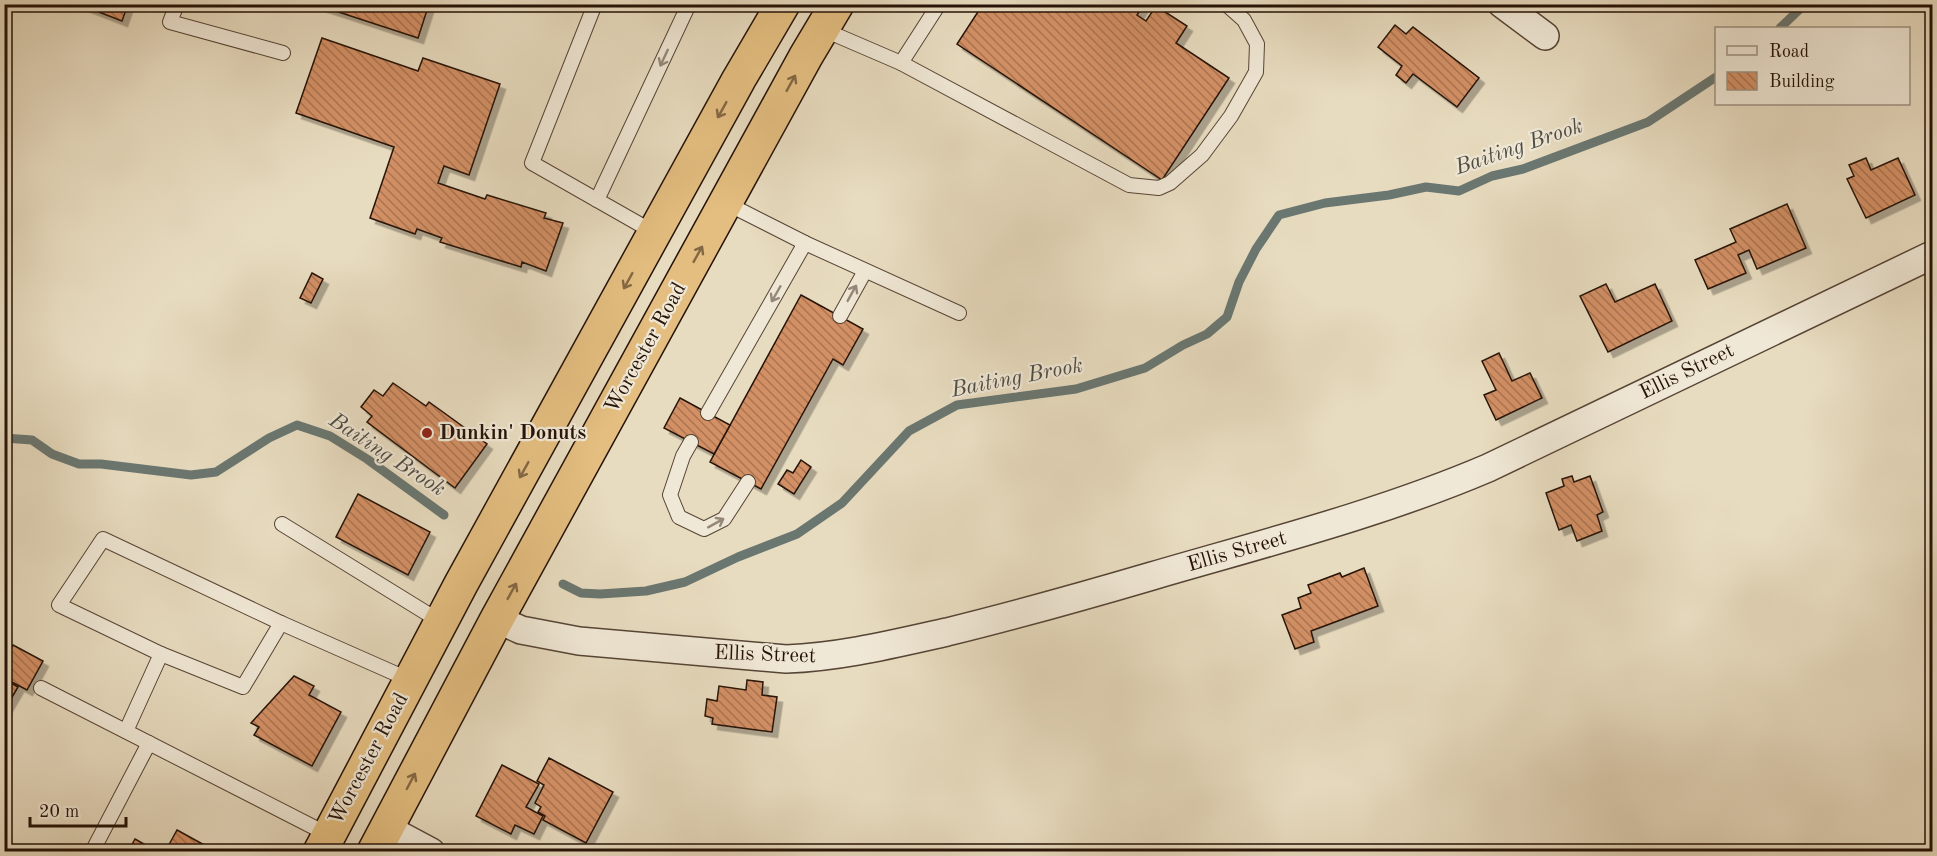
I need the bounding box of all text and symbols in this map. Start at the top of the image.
legend [1715,27,1910,105]
text: Road [1769,43,1809,61]
one-way arrow [658,48,670,66]
text: Building [1769,73,1835,91]
one-way arrow [785,75,797,92]
one-way arrow [716,101,728,118]
water label: Baiting Brook [1451,115,1586,180]
one-way arrow [692,246,704,263]
one-way arrow [622,272,634,289]
street label: Worcester Road [602,279,691,417]
one-way arrow [770,284,781,302]
one-way arrow [847,285,858,303]
street label: Ellis Street [1636,340,1738,404]
water label: Baiting Brook [948,354,1085,402]
water label: Baiting Brook [324,409,449,501]
place label: Dunkin' Donuts [439,423,586,444]
marker: Dunkin' Donuts [420,426,434,440]
one-way arrow [518,461,530,478]
one-way arrow [707,517,724,529]
street label: Ellis Street [1185,528,1289,576]
one-way arrow [507,582,518,600]
street label: Ellis Street [714,643,816,667]
street label: Worcester Road [326,690,412,828]
one-way arrow [406,773,417,791]
scale bar [30,790,126,828]
text: 20 m [39,803,79,821]

